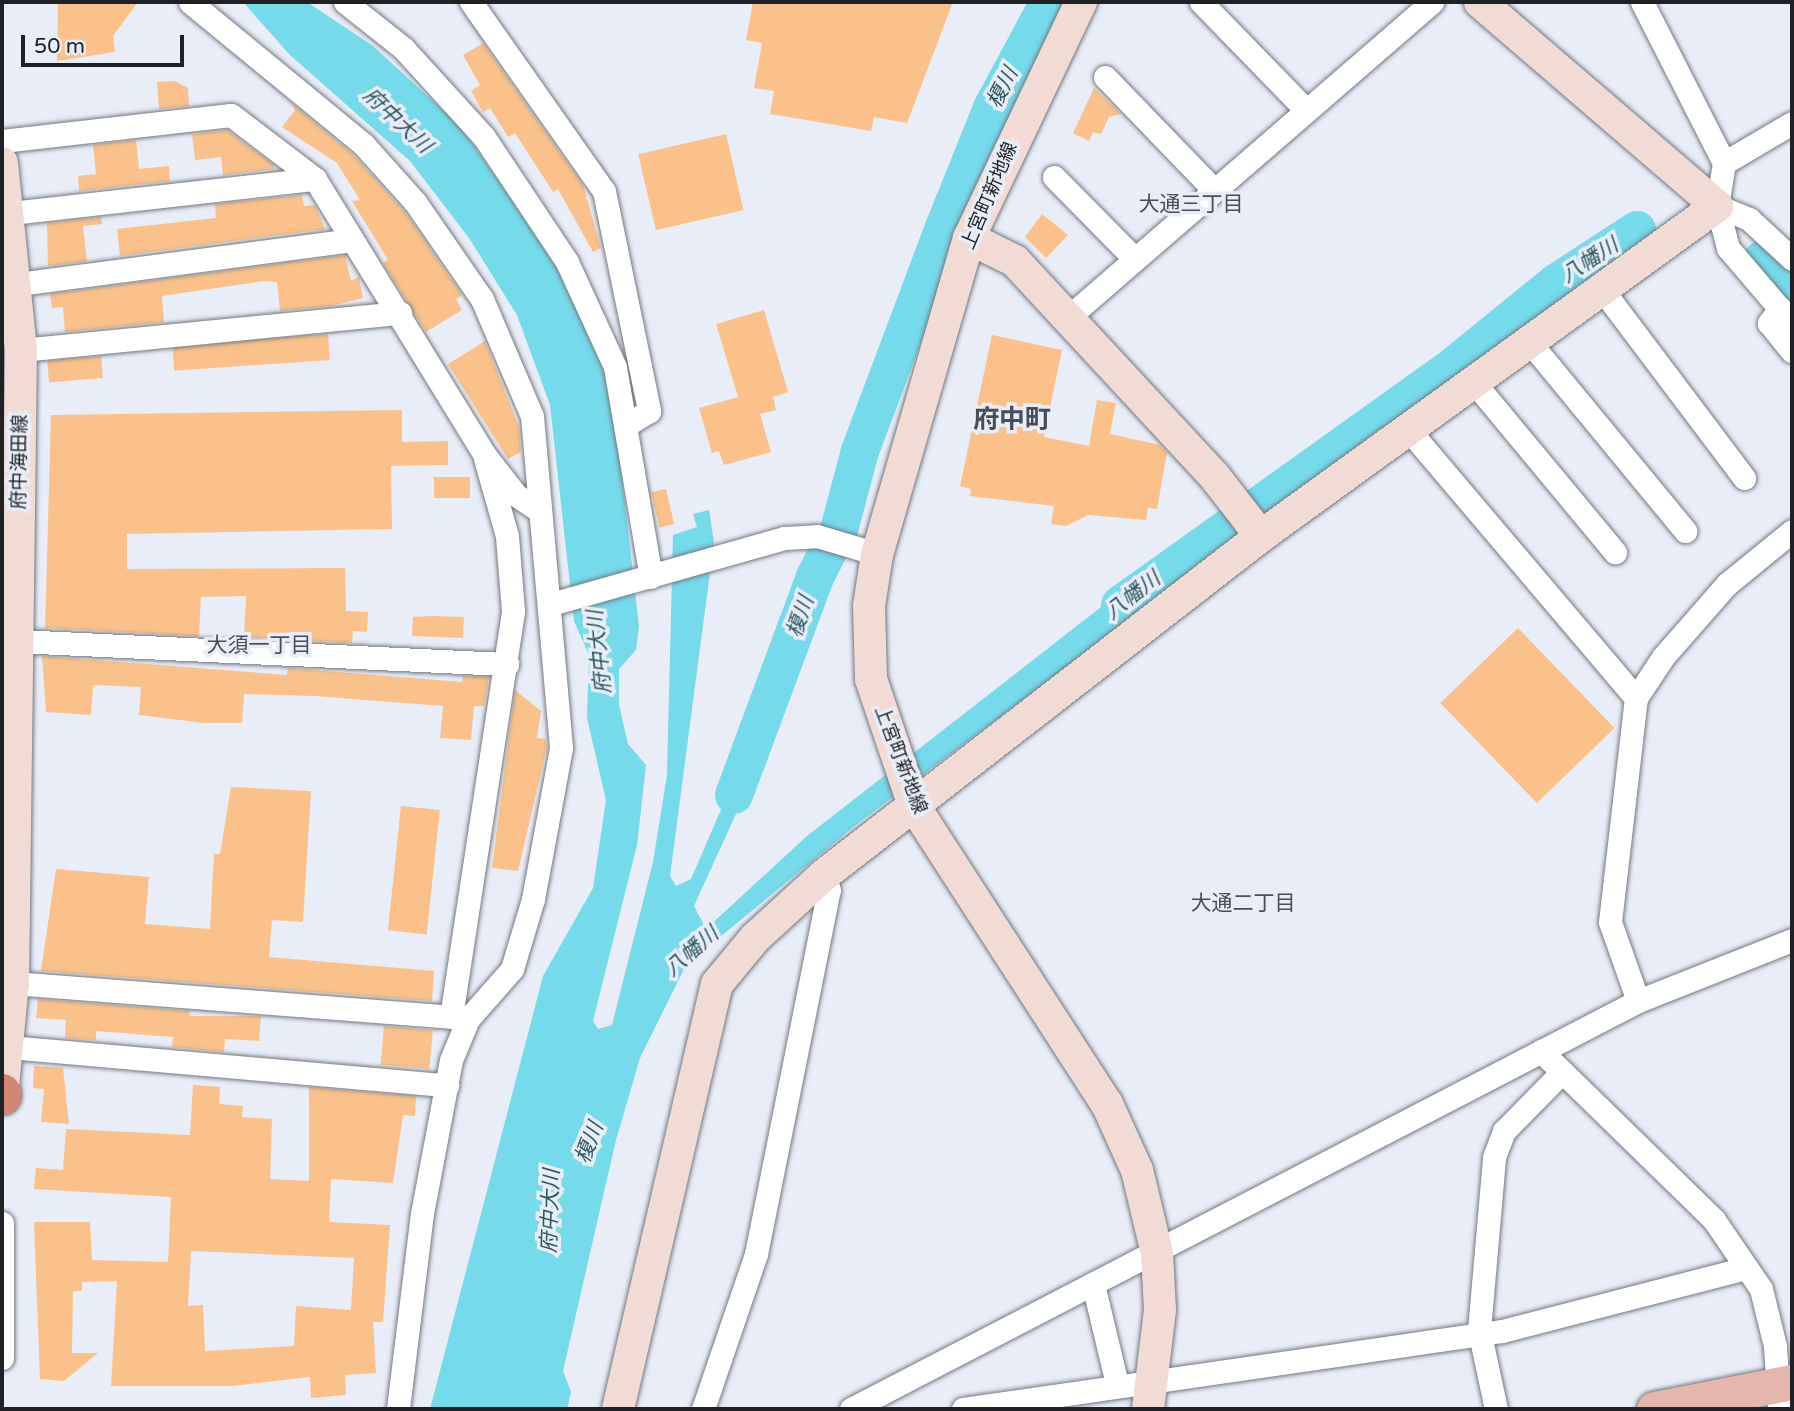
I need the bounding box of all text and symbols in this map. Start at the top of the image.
scale bar [24,21,187,65]
text: 50 m [34,34,85,59]
water label: 榎川 [982,64,1024,112]
water label: 府中大川 [358,83,436,159]
street label: 上宮町新地線 [957,139,1023,253]
district label: 大通三丁目 [1139,192,1243,218]
water label: 八幡川 [1557,233,1623,289]
district label: 府中町 [973,404,1051,436]
street label: 府中海田線 [8,414,32,510]
water label: 八幡川 [1100,567,1166,625]
water label: 榎川 [782,593,820,641]
water label: 府中大川 [583,609,617,695]
district label: 大須一丁目 [207,633,311,659]
street label: 上宮町新地線 [869,703,931,817]
district label: 大通二丁目 [1191,891,1295,917]
water label: 八幡川 [660,922,724,982]
water label: 榎川 [571,1119,609,1167]
water label: 府中大川 [537,1169,565,1253]

